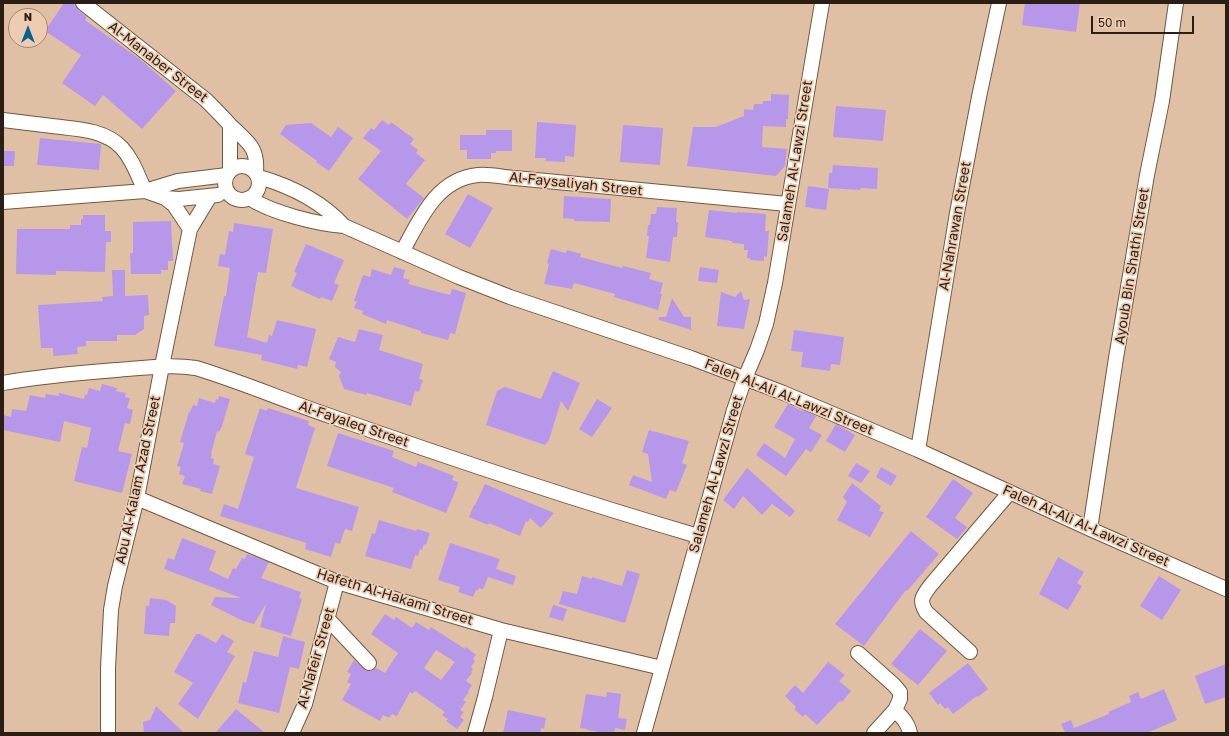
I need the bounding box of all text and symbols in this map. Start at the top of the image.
north arrow [8,8,48,48]
scale bar [1093,8,1196,34]
text: N [24,10,32,23]
text: 50 m [1098,15,1126,30]
street label: Al-Manaber Street [105,18,211,106]
street label: Salameh Al-Lawzi Street [774,79,816,243]
street label: Al-Nahrawan Street [935,160,975,292]
street label: Al-Faysaliyah Street [508,169,644,199]
street label: Ayoub Bin Shathi Street [1111,186,1153,346]
street label: Faleh Al-Ali Al-Lawzi Street [702,355,876,439]
street label: Salameh Al-Lawzi Street [685,393,747,555]
street label: Abu Al-Kalam Azad Street [112,394,164,566]
street label: Al-Fayaleq Street [297,397,411,451]
street label: Faleh Al-Ali Al-Lawzi Street [1000,481,1172,571]
street label: Hafeth Al-Hakami Street [315,565,475,629]
street label: Al-Nafeir Street [294,606,338,710]

